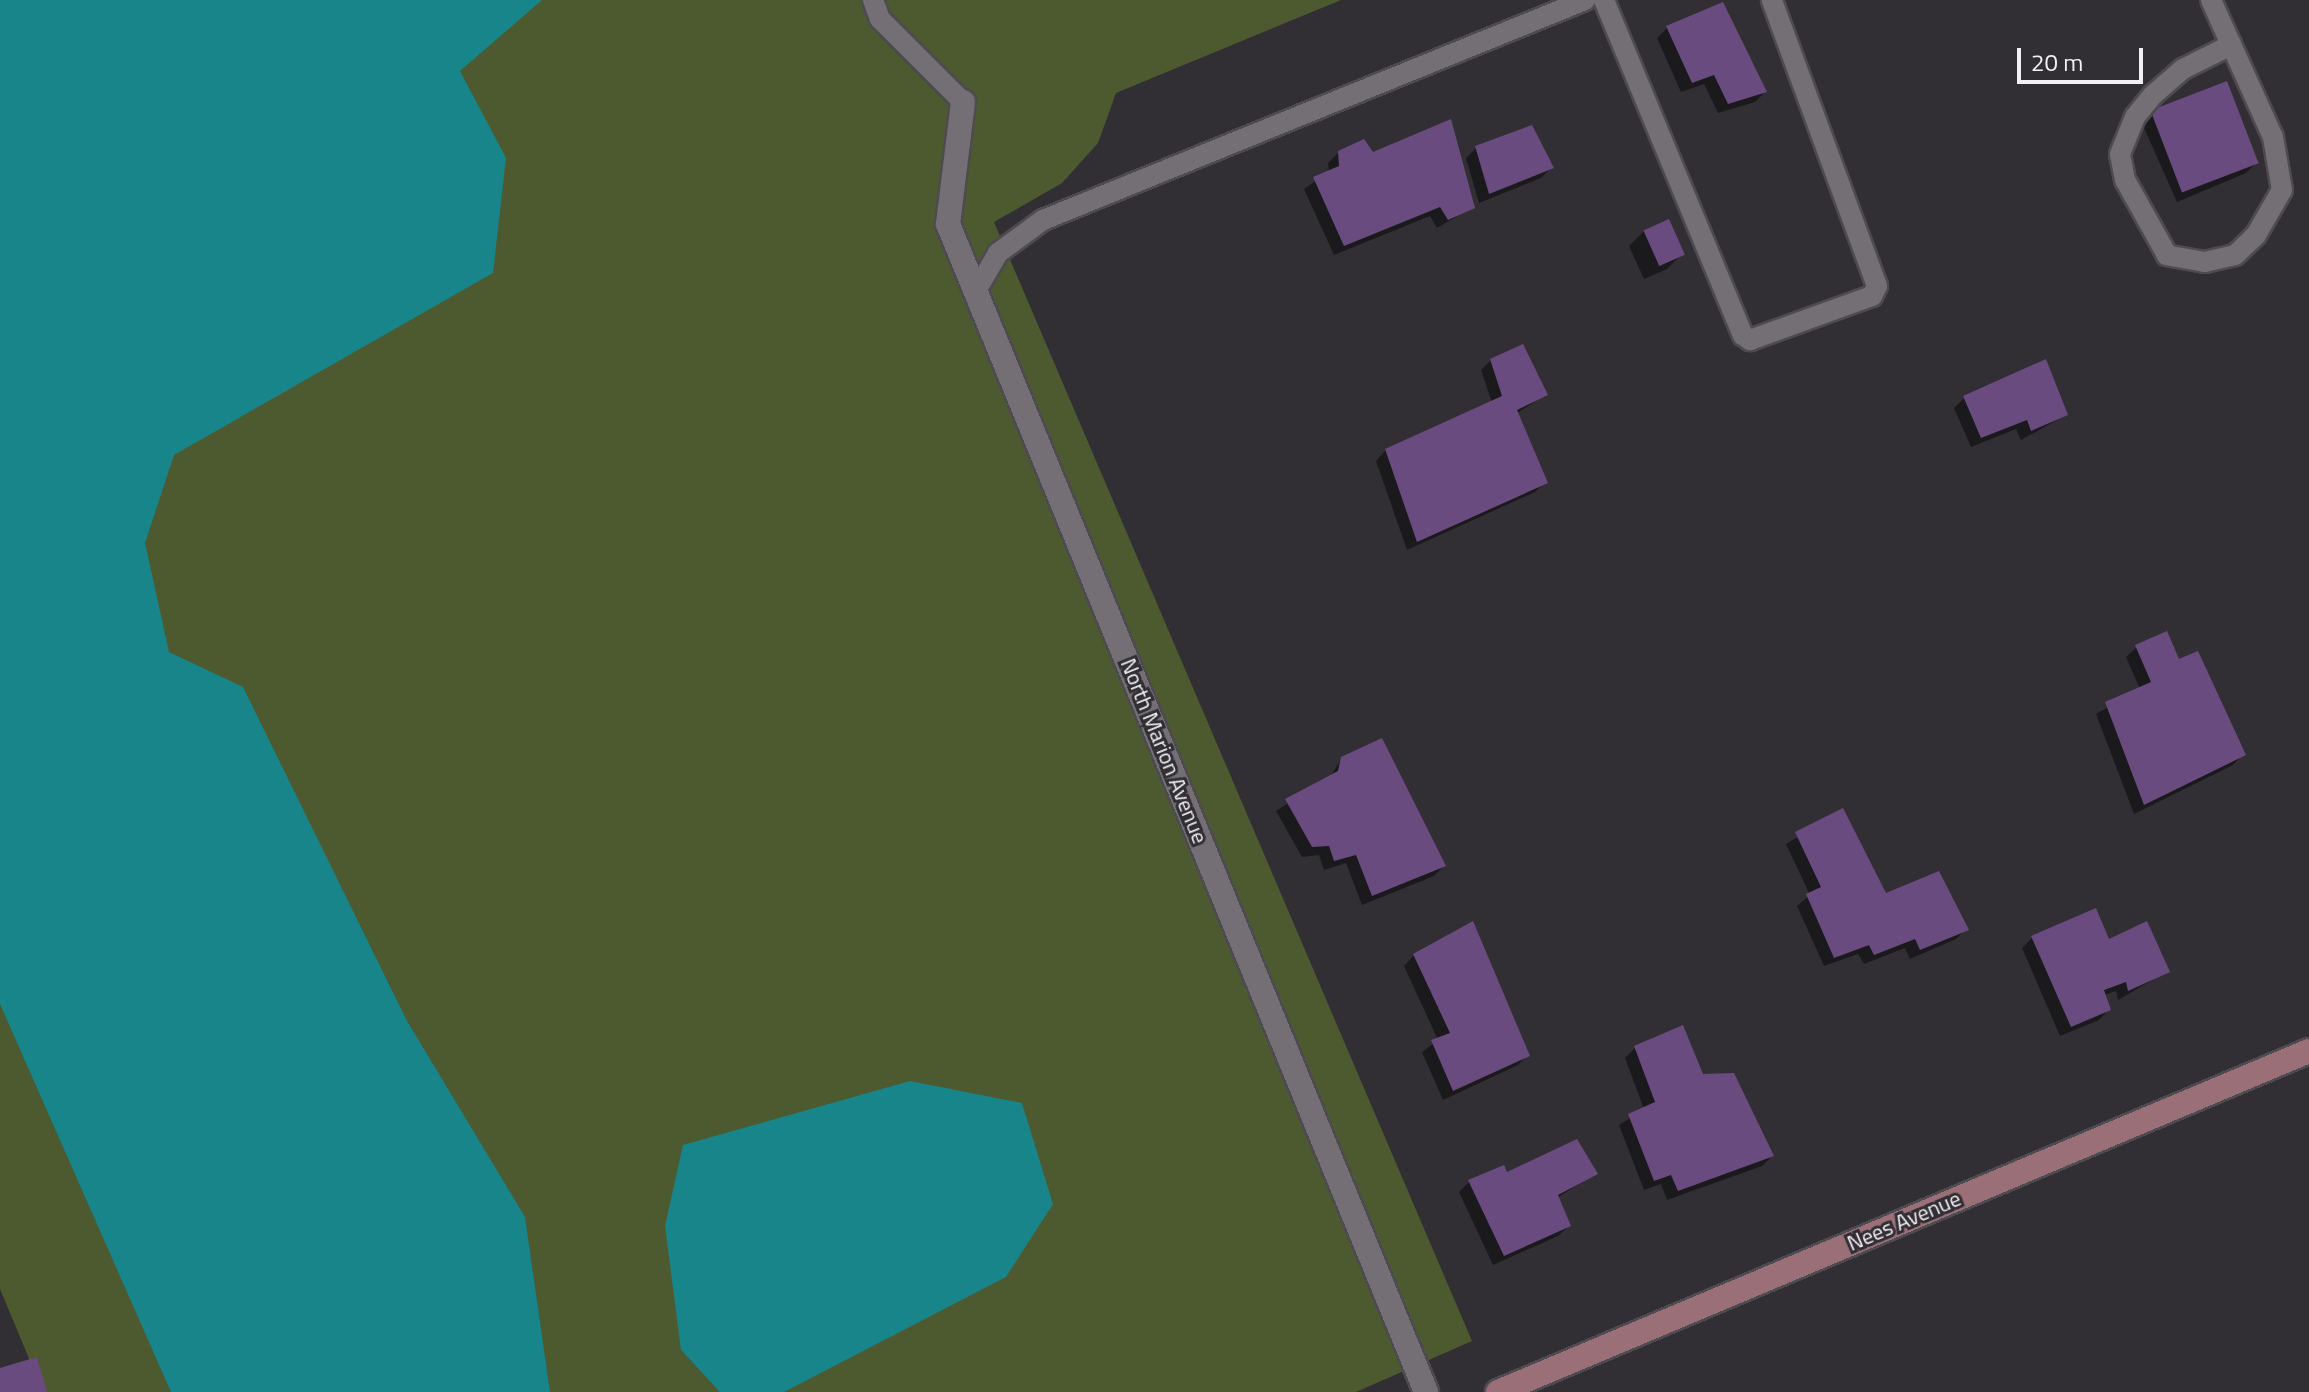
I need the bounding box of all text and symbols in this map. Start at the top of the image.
scale bar [2021,32,2147,82]
text: 20 m [2031,44,2083,80]
street label: North Marion Avenue [1115,655,1213,847]
street label: Nees Avenue [1843,1185,1965,1257]

